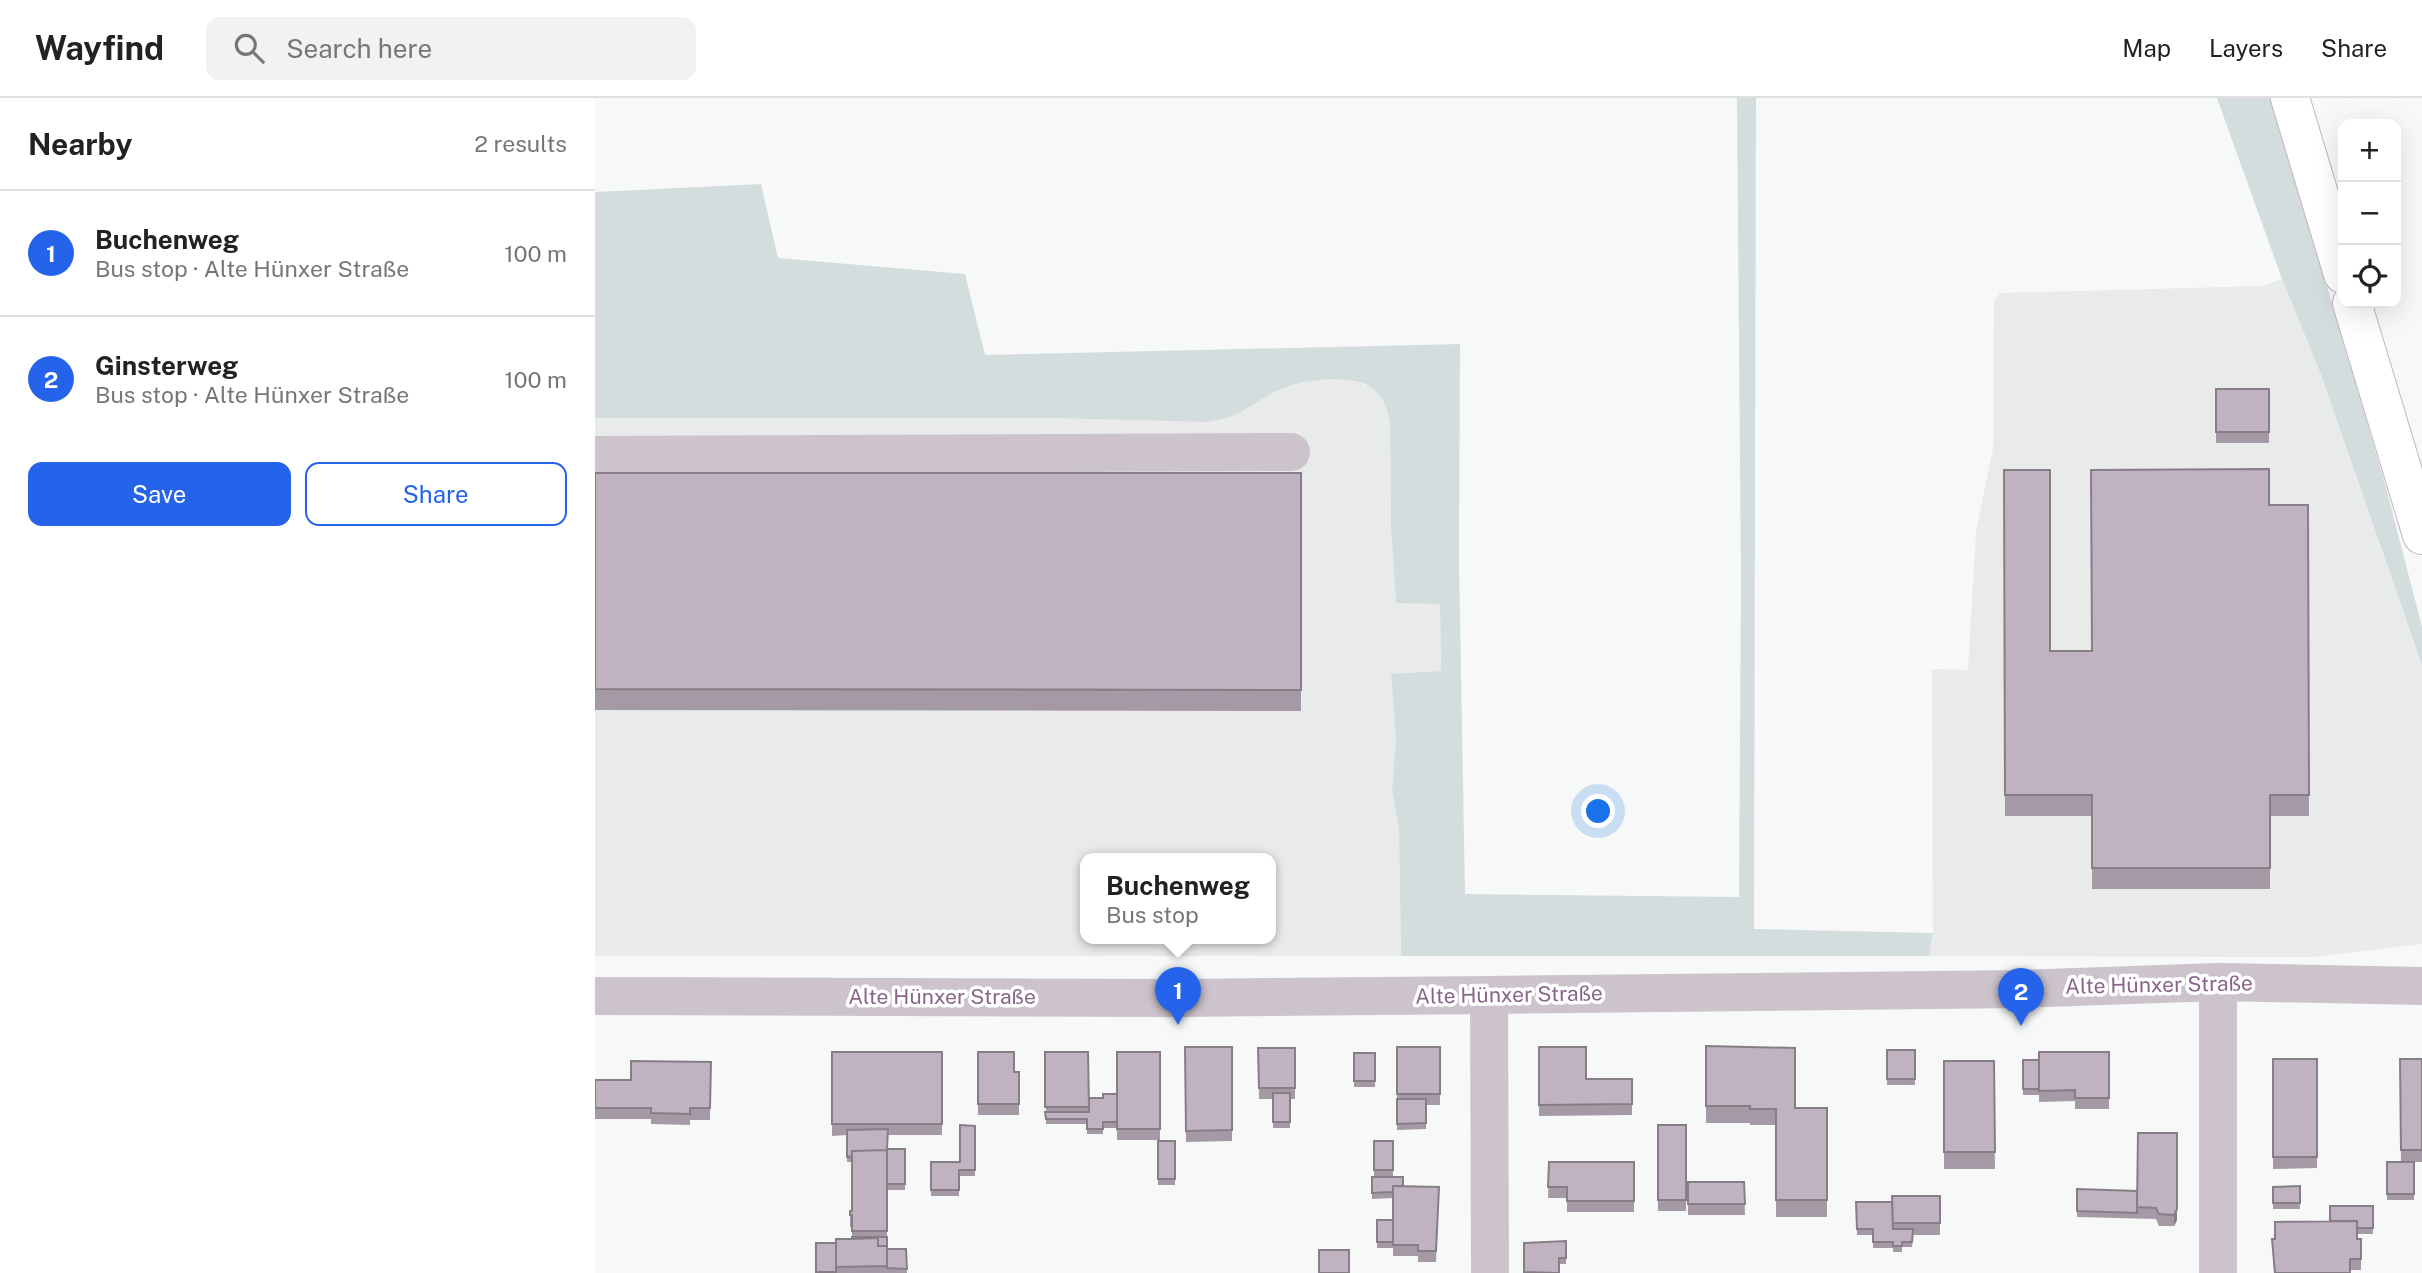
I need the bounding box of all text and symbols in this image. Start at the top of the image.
search box [206,17,696,80]
text: Wayfind [35,29,164,67]
icon: search [230,29,268,67]
text: Search here [286,33,432,64]
text: Map [2122,34,2171,62]
text: Layers [2209,34,2283,62]
text: Share [2321,34,2387,62]
map controls [2338,119,2401,308]
button: + [2338,119,2401,182]
text: Nearby [28,126,132,162]
text: 2 results [474,130,567,157]
button: − [2338,182,2401,245]
text: Buchenweg [95,224,239,255]
text: 1 [46,240,56,267]
text: 100 m [504,240,567,267]
button: locate [2338,245,2401,308]
text: Bus stop · Alte Hünxer Straße [95,255,409,282]
text: Ginsterweg [95,350,238,381]
text: 2 [44,366,58,393]
text: 100 m [504,366,567,393]
text: Bus stop · Alte Hünxer Straße [95,381,409,408]
button: Save [28,462,291,526]
button: Share [305,462,567,526]
your location [1581,794,1615,828]
popup [1080,853,1276,944]
text: Buchenweg [1106,870,1250,901]
text: Bus stop [1106,901,1199,928]
pin: 1 [1155,967,1201,1025]
pin: 2 [1998,968,2044,1026]
street label: Alte Hünxer Straße [2065,970,2253,999]
street label: Alte Hünxer Straße [1415,980,1603,1009]
street label: Alte Hünxer Straße [848,984,1036,1009]

